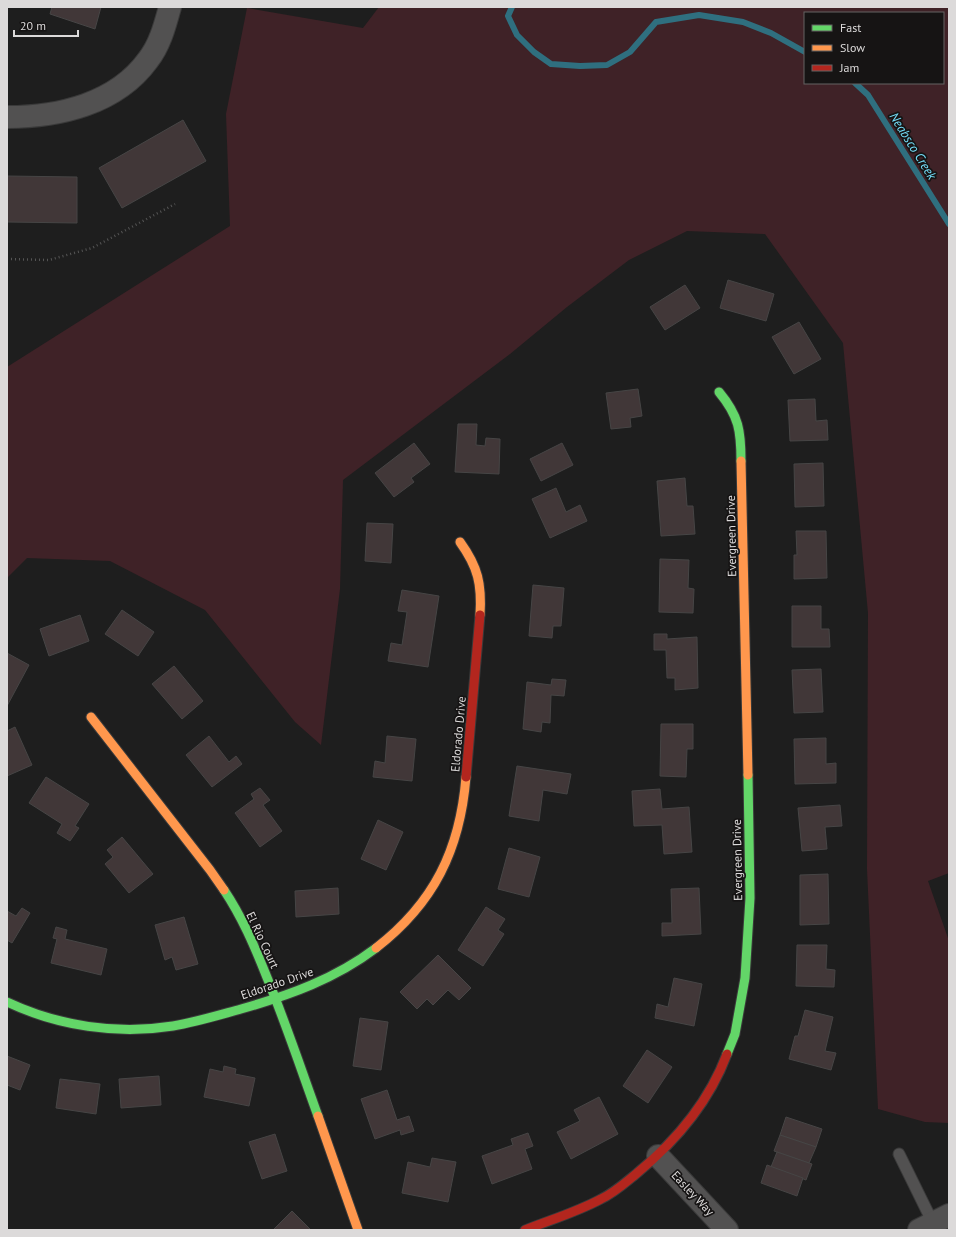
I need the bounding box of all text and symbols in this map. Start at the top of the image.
scale bar [14,12,78,38]
legend [804,12,944,84]
text: 20 m [20,18,46,33]
text: Fast [840,20,861,35]
text: Slow [840,40,865,55]
text: Jam [839,60,859,75]
water label: Neabsco Creek [886,109,941,184]
street label: Evergreen Drive [723,495,739,577]
street label: Eldorado Drive [447,696,469,772]
street label: Evergreen Drive [729,819,745,901]
street label: El Rio Court [243,909,283,971]
street label: Eldorado Drive [239,964,315,1002]
street label: Easley Way [668,1167,718,1219]

